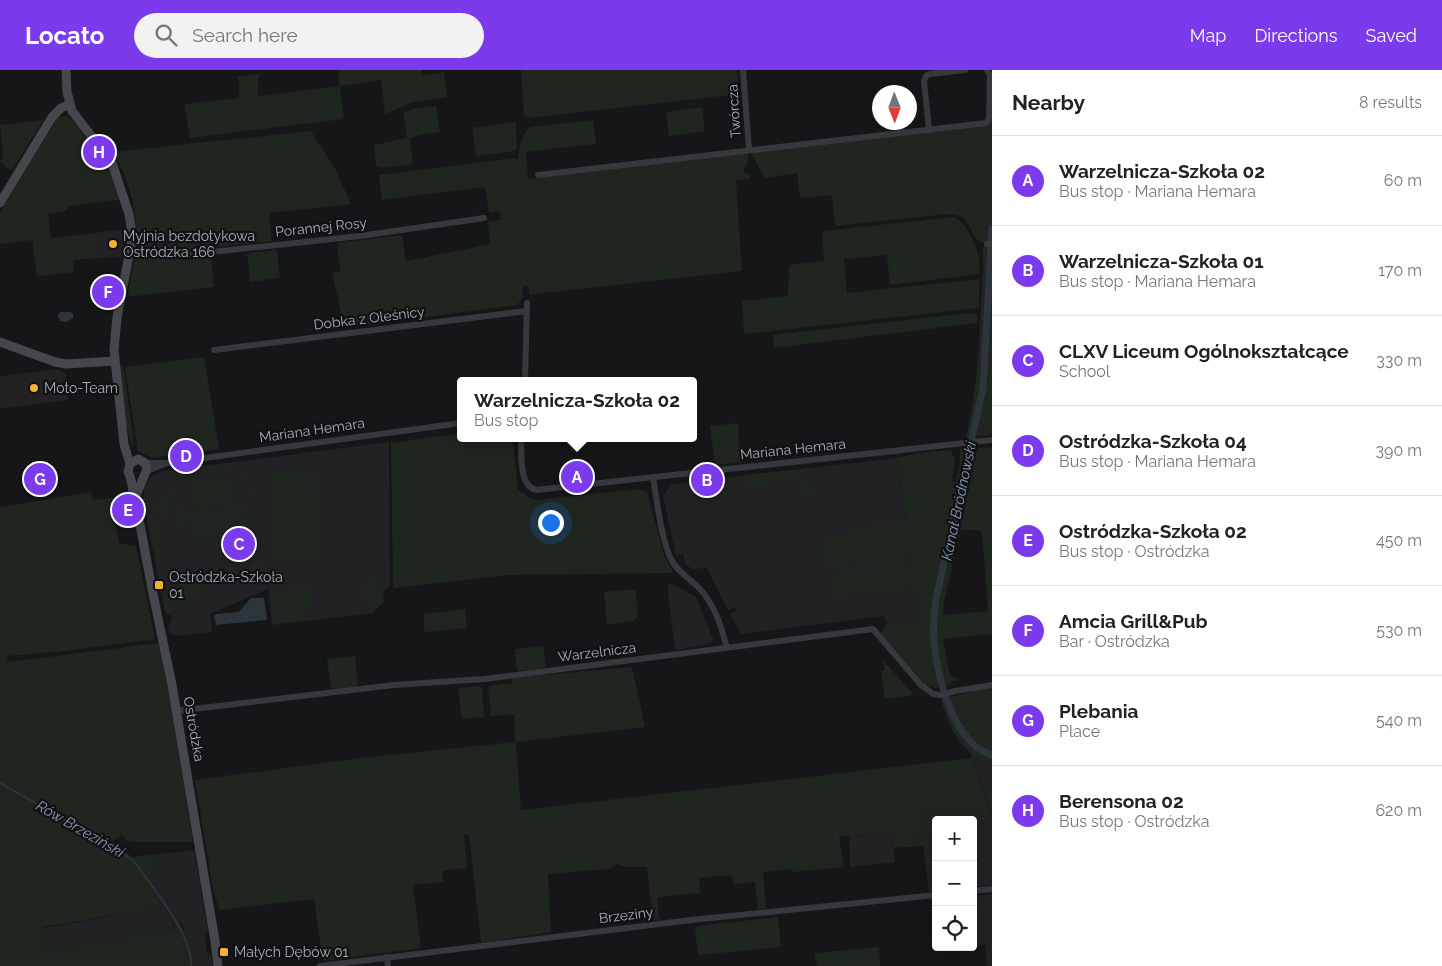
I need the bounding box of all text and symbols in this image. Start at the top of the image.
search box [134,13,484,58]
text: Locato [25,21,104,50]
icon: search [152,21,180,49]
text: Search here [192,24,298,46]
text: Map [1190,25,1226,46]
text: Directions [1254,25,1338,46]
text: Saved [1366,25,1417,46]
street label: Twórcza [724,84,744,138]
north arrow [872,85,917,130]
text: Nearby [1012,90,1085,115]
text: 8 results [1359,93,1422,112]
pin: H [83,133,115,171]
text: Warzelnicza-Szkoła 02 [1059,160,1265,182]
text: A [1023,171,1033,190]
text: 60 m [1384,171,1422,190]
text: Bus stop · Mariana Hemara [1059,182,1256,201]
street label: Porannej Rosy [274,214,368,240]
place label: Myjnia bezdotykowa Ostródzka 166 [123,228,255,260]
marker: Myjnia bezdotykowa Ostródzka 166 [107,238,119,250]
text: Warzelnicza-Szkoła 01 [1059,250,1264,272]
text: B [1023,261,1033,280]
text: 170 m [1378,261,1422,280]
text: Bus stop · Mariana Hemara [1059,272,1256,291]
pin: F [92,273,124,311]
street label: Dobka z Oleśnicy [313,303,426,333]
text: CLXV Liceum Ogólnokształcące [1059,340,1349,362]
text: C [1023,351,1033,370]
text: 330 m [1376,351,1422,370]
text: School [1059,362,1110,381]
popup [457,377,697,442]
place label: Moto-Team [44,380,118,396]
marker: Moto-Team [28,382,40,394]
text: Warzelnicza-Szkoła 02 [474,389,680,411]
text: Bus stop [474,411,538,430]
street label: Mariana Hemara [258,415,366,445]
text: Ostródzka-Szkoła 04 [1059,430,1247,452]
street label: Mariana Hemara [739,435,847,463]
pin: D [170,437,202,475]
water label: Kanał Bródnowski [938,439,981,562]
text: D [1022,441,1034,460]
text: 390 m [1376,441,1422,460]
text: Bus stop · Mariana Hemara [1059,452,1256,471]
pin: A [561,458,593,496]
pin: G [24,460,56,498]
pin: B [691,461,723,499]
pin: E [112,491,144,529]
your location [538,510,564,536]
text: Ostródzka-Szkoła 02 [1059,520,1247,542]
pin: C [223,525,255,563]
text: E [1023,531,1033,550]
text: 450 m [1376,531,1422,550]
text: Bus stop · Ostródzka [1059,542,1209,561]
place label: Ostródzka-Szkoła 01 [169,569,283,601]
marker: Ostródzka-Szkoła 01 [153,579,165,591]
text: Amcia Grill&Pub [1059,610,1208,632]
text: F [1023,621,1033,640]
text: 530 m [1376,621,1422,640]
text: Bar · Ostródzka [1059,632,1170,651]
street label: Warzelnicza [557,639,637,665]
street label: Ostródzka [180,695,208,763]
text: Plebania [1059,700,1138,722]
text: G [1022,711,1034,730]
text: 540 m [1376,711,1422,730]
text: Place [1059,722,1100,741]
text: Berensona 02 [1059,790,1184,812]
water label: Rów Brzeziński [33,797,128,862]
text: H [1022,801,1034,820]
text: 620 m [1375,801,1422,820]
text: Bus stop · Ostródzka [1059,812,1209,831]
map controls [932,816,977,951]
button: + [932,816,977,861]
button: − [932,861,977,906]
street label: Brzeziny [598,904,654,926]
button: locate [932,906,977,951]
place label: Małych Dębów 01 [234,944,349,960]
marker: Małych Dębów 01 [218,946,230,958]

